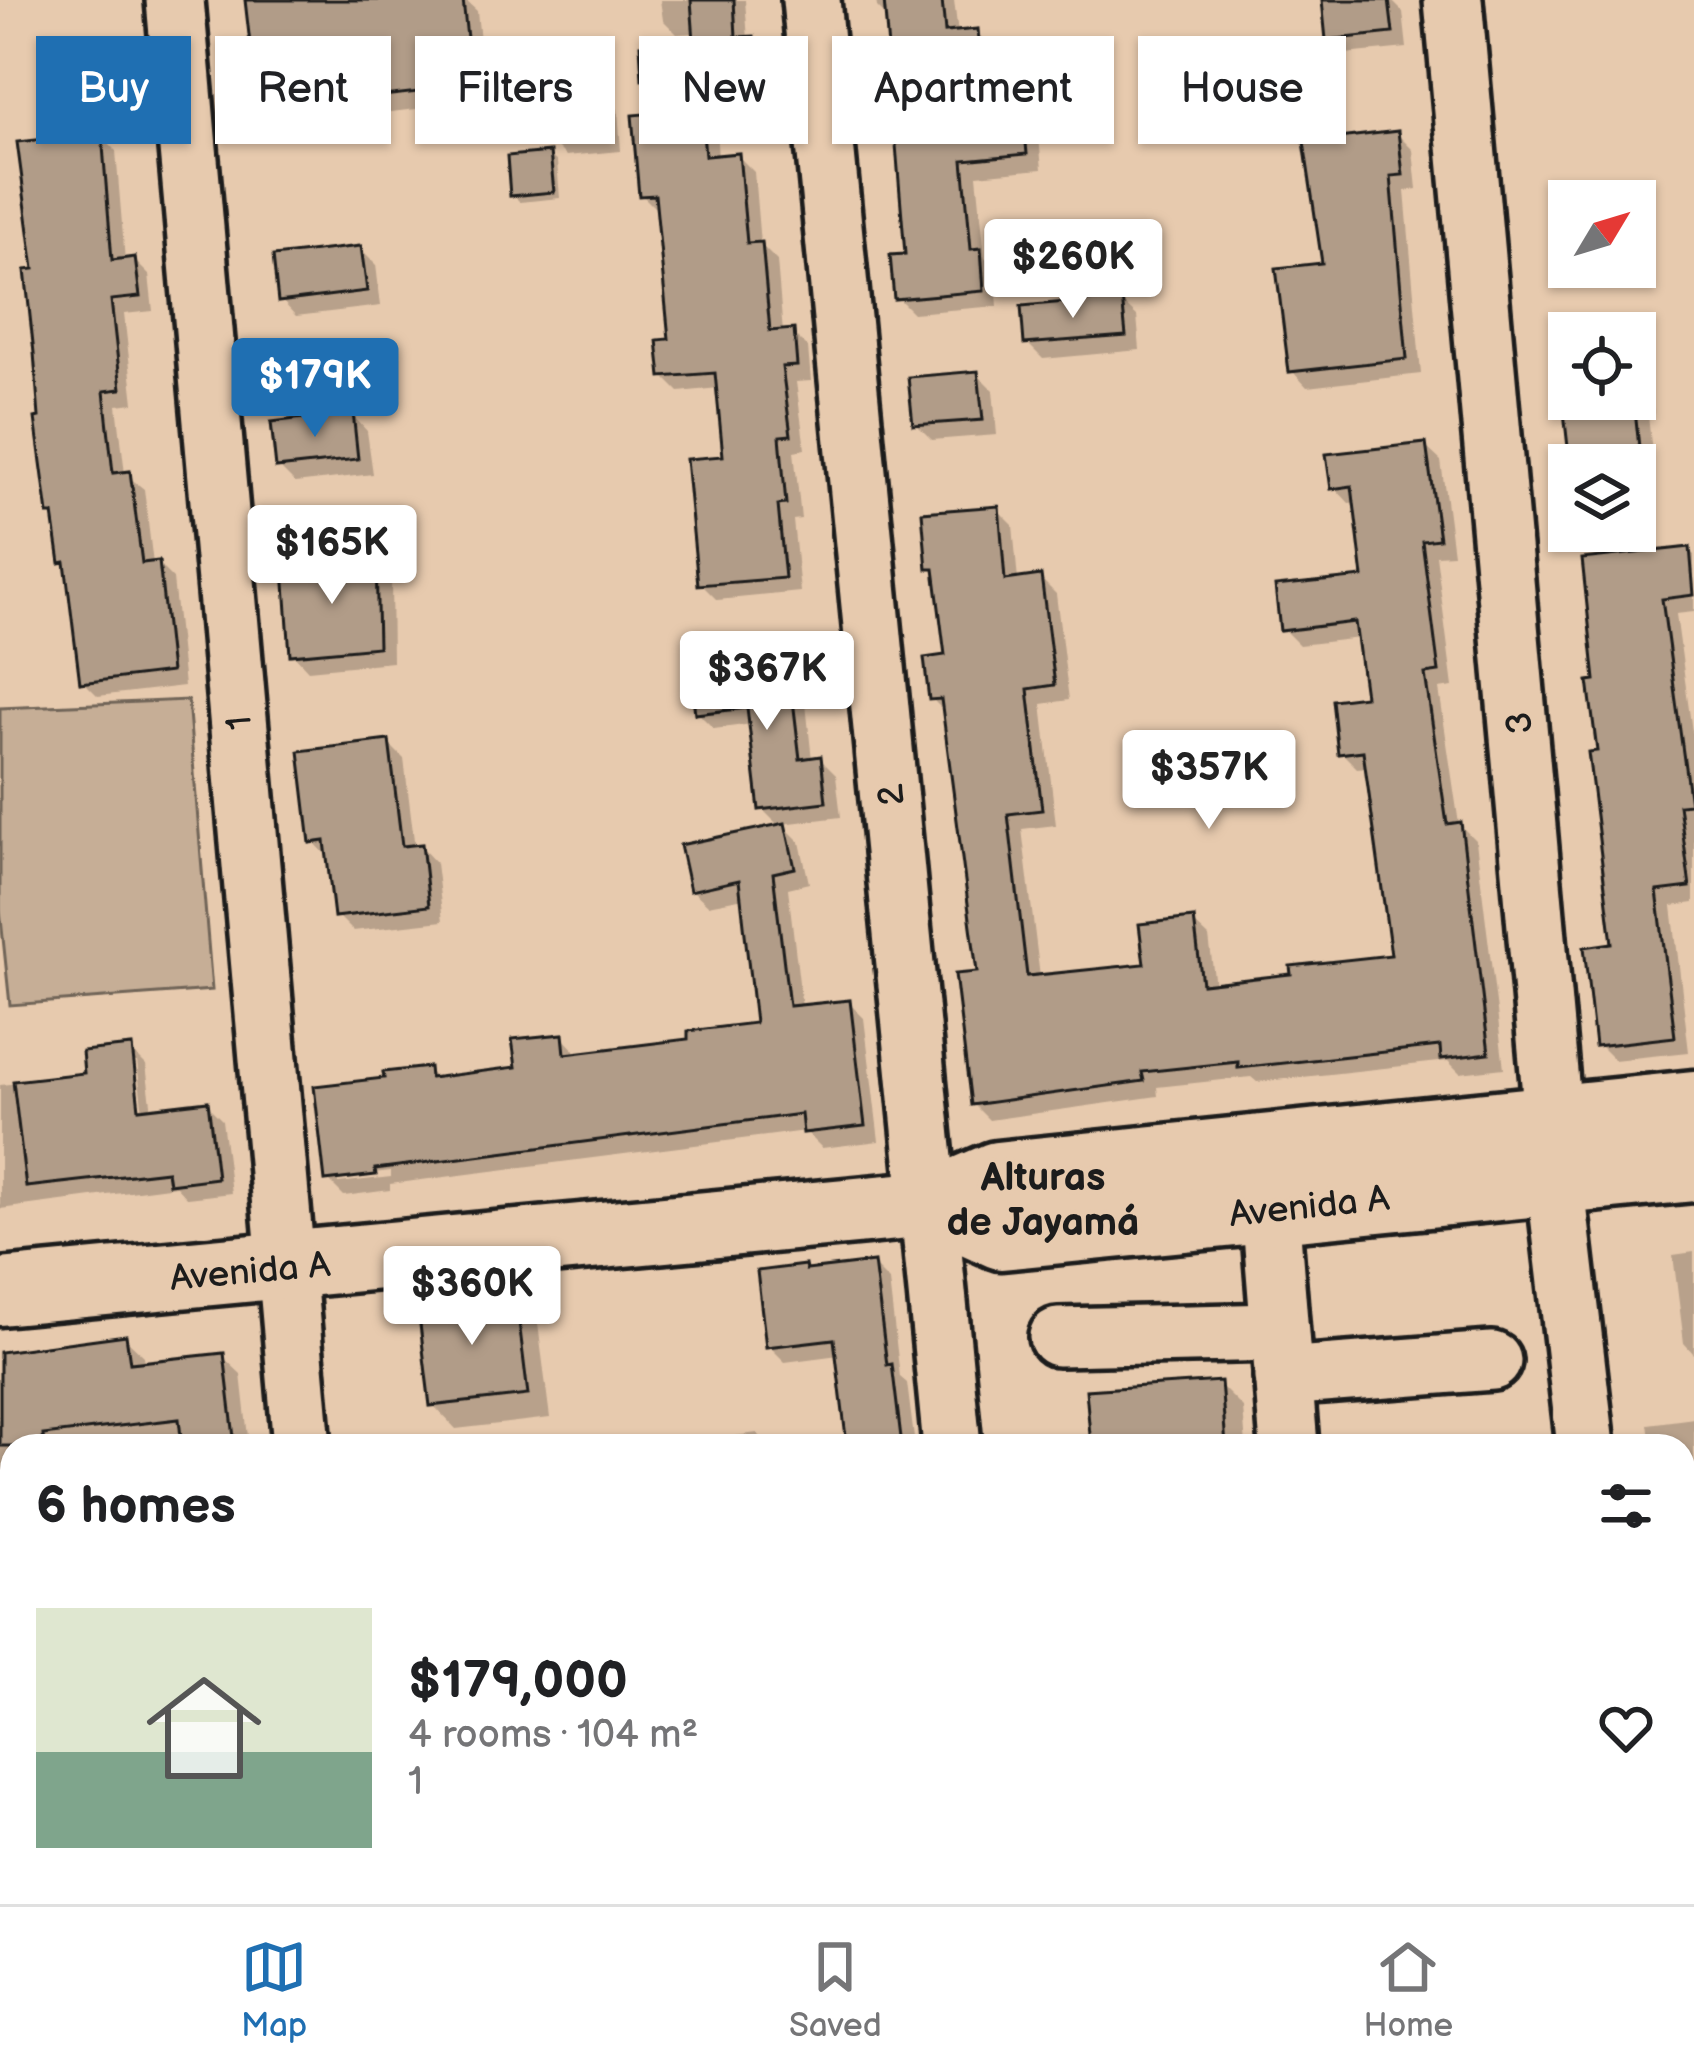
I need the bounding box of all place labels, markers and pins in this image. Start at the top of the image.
pin: $260K [989,219,1157,321]
pin: $179K [231,338,399,440]
pin: $165K [248,505,416,607]
pin: $367K [683,631,851,733]
pin: $357K [1125,730,1293,832]
pin: $360K [388,1246,556,1348]

